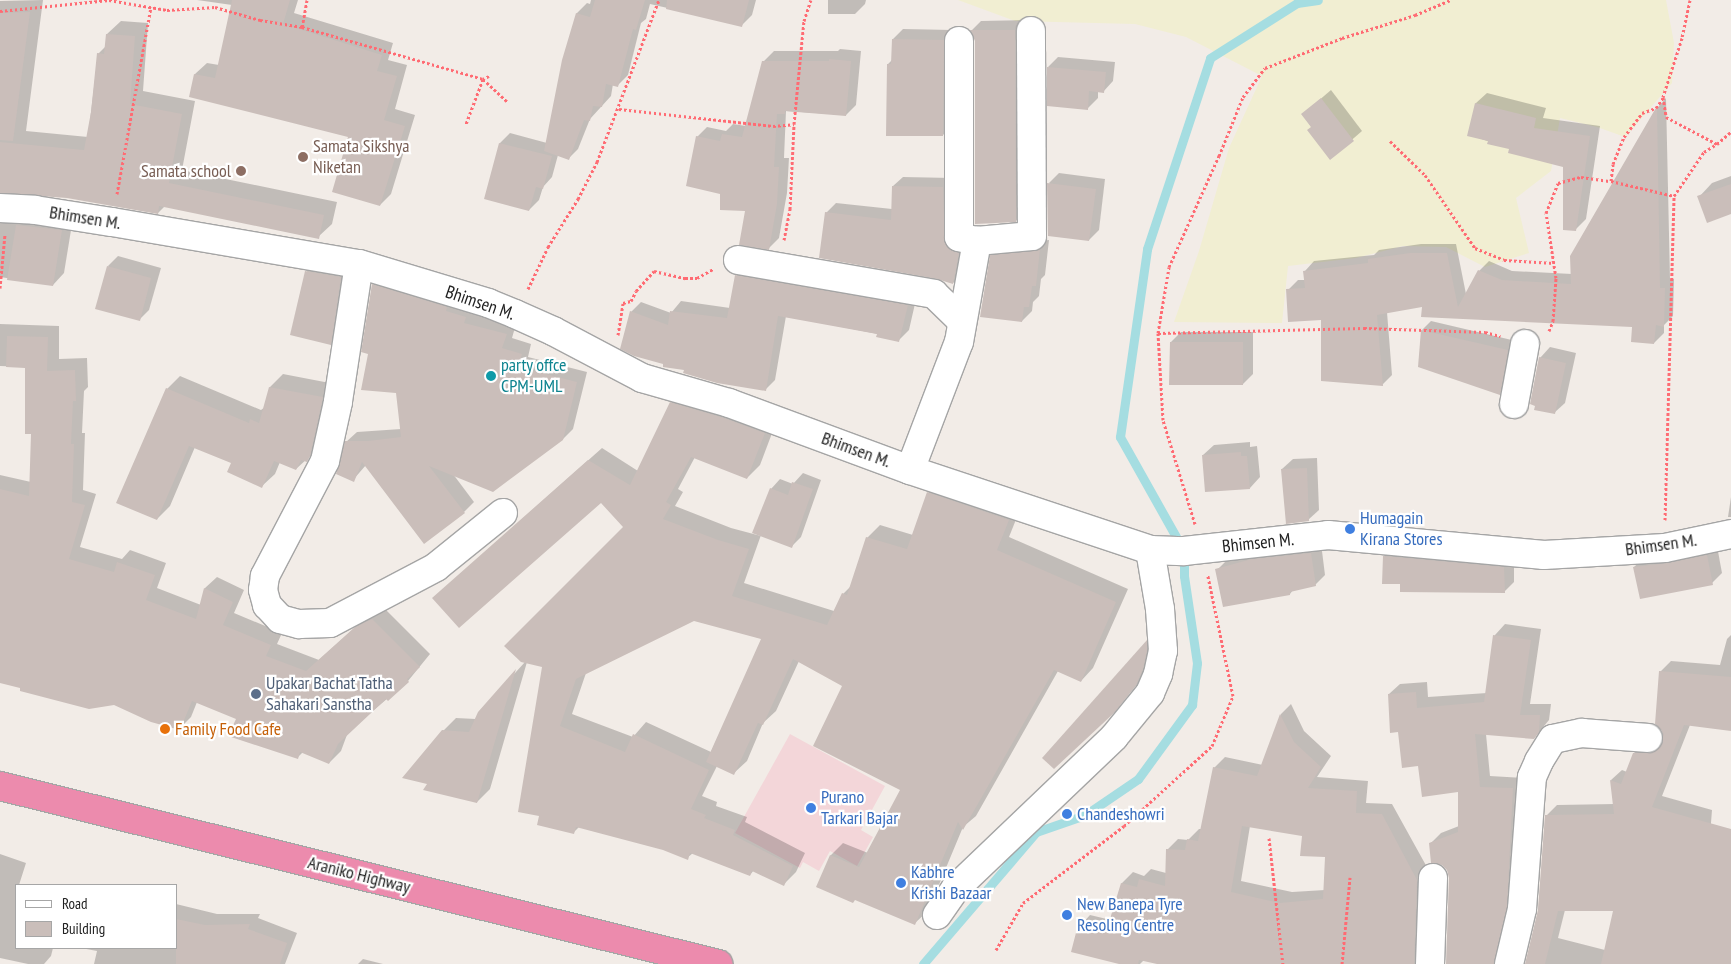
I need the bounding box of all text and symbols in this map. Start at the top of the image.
place label: Samata Sikshya Niketan [313,136,409,178]
marker: Samata Sikshya Niketan [297,151,309,163]
place label: Samata school [141,160,231,182]
marker: Samata school [235,165,247,177]
street label: Bhimsen M. [48,202,122,234]
street label: Bhimsen M. [442,281,518,325]
place label: party offce CPM-UML [501,355,567,398]
marker: party offce CPM-UML [485,370,497,382]
street label: Bhimsen M. [819,428,893,472]
place label: Humagain Kirana Stores [1360,508,1443,550]
marker: Humagain Kirana Stores [1344,523,1356,535]
street label: Bhimsen M. [1221,528,1295,558]
street label: Bhimsen M. [1624,529,1698,561]
place label: Upakar Bachat Tatha Sahakari Sanstha [266,673,393,716]
marker: Upakar Bachat Tatha Sahakari Sanstha [250,688,262,700]
place label: Family Food Cafe [175,718,282,740]
marker: Family Food Cafe [159,723,171,735]
place label: Purano Tarkari Bajar [821,787,898,830]
marker: Purano Tarkari Bajar [805,802,817,814]
place label: Chandeshowri [1077,803,1165,825]
marker: Chandeshowri [1061,808,1073,820]
street label: Araniko Highway [306,852,412,898]
place label: Kabhre Krishi Bazaar [911,862,992,904]
marker: Kabhre Krishi Bazaar [895,877,907,889]
legend [15,884,178,949]
text: Road [62,894,88,913]
place label: New Banepa Tyre Resoling Centre [1077,894,1184,936]
marker: New Banepa Tyre Resoling Centre [1061,909,1073,921]
text: Building [62,919,105,938]

